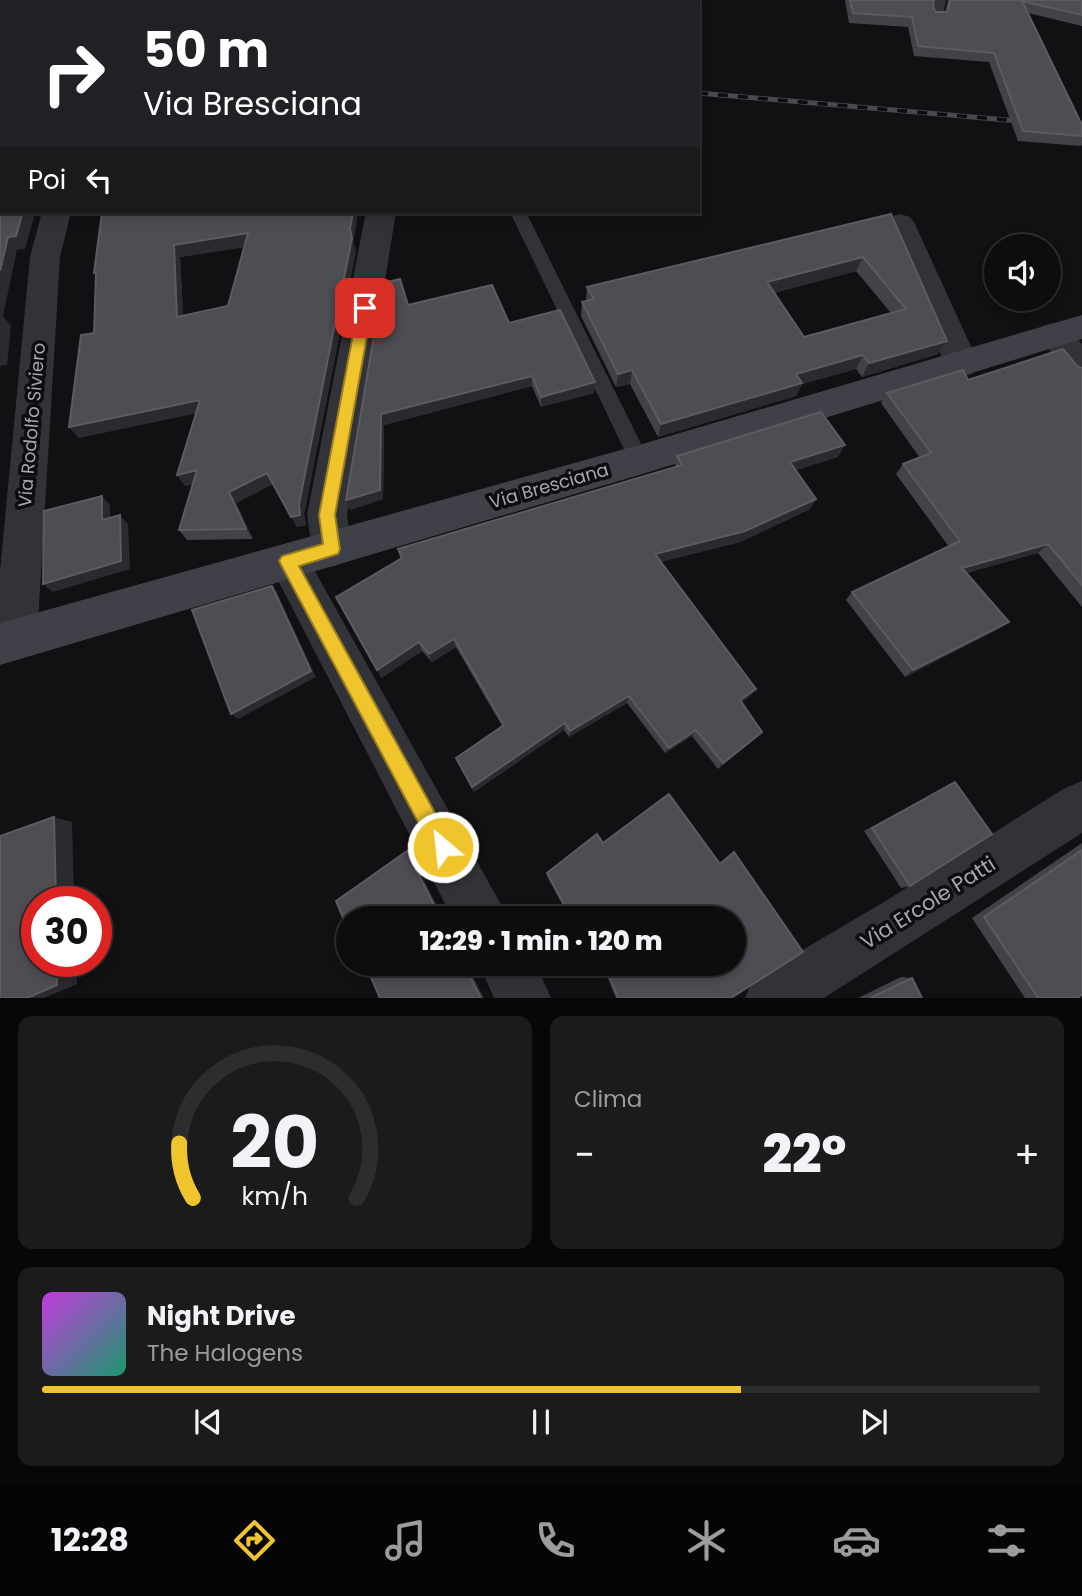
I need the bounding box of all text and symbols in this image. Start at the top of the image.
text: 50 m [143,16,269,84]
icon: right [28,28,119,119]
text: Via Bresciana [143,81,362,126]
icon: left [80,161,118,199]
text: Poi [28,162,66,198]
map controls [984,234,1061,311]
button: sound [984,234,1061,311]
pin [335,278,395,338]
icon: arrive [346,289,384,327]
street label: Via Rodolfo Siviero [12,342,51,508]
street label: Via Bresciana [486,457,611,514]
position arrow [406,810,480,884]
street label: Via Ercole Patti [855,849,1001,956]
speed limit sign: 30 [21,886,112,977]
text: 12:29 · 1 min · 120 m [419,923,663,959]
text: Clima [574,1083,642,1115]
text: 20 [230,1093,320,1194]
text: 22° [762,1118,847,1191]
text: − [574,1128,595,1181]
text: + [1014,1128,1040,1181]
text: km/h [242,1179,308,1214]
text: Night Drive [147,1298,295,1334]
text: The Halogens [147,1337,303,1369]
icon: previous [189,1403,227,1441]
icon: pause [522,1403,560,1441]
icon: next [855,1403,893,1441]
icon: directions [230,1516,279,1565]
icon: music [381,1516,430,1565]
icon: phone [531,1516,580,1565]
icon: climate [682,1516,731,1565]
icon: car [832,1516,881,1565]
icon: filters [982,1516,1031,1565]
text: 12:28 [51,1517,129,1562]

